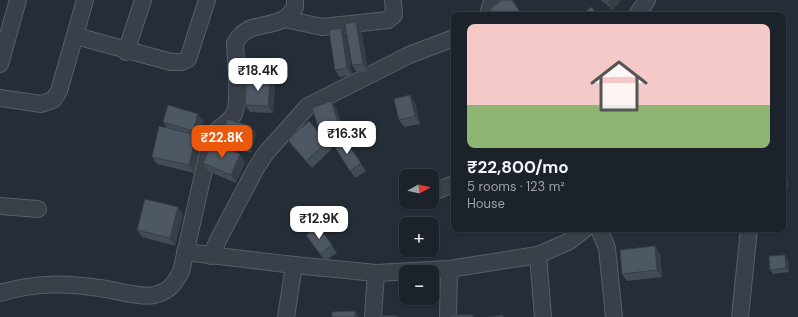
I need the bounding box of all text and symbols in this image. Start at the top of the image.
icon: home [583,50,655,122]
pin: ₹18.4K [225,58,291,92]
text: ₹18.4K [237,62,279,79]
pin: ₹16.3K [314,121,380,155]
pin: ₹22.8K [189,125,255,159]
text: ₹16.3K [327,125,367,142]
text: ₹22.8K [201,129,244,146]
text: ₹22,800/mo [467,156,569,178]
north arrow [399,169,439,209]
map controls [399,169,439,305]
text: 5 rooms · 123 m² [467,178,565,195]
text: House [467,195,505,212]
pin: ₹12.9K [286,206,352,240]
text: ₹12.9K [299,210,339,227]
button: + [399,217,439,257]
button: − [399,265,439,305]

